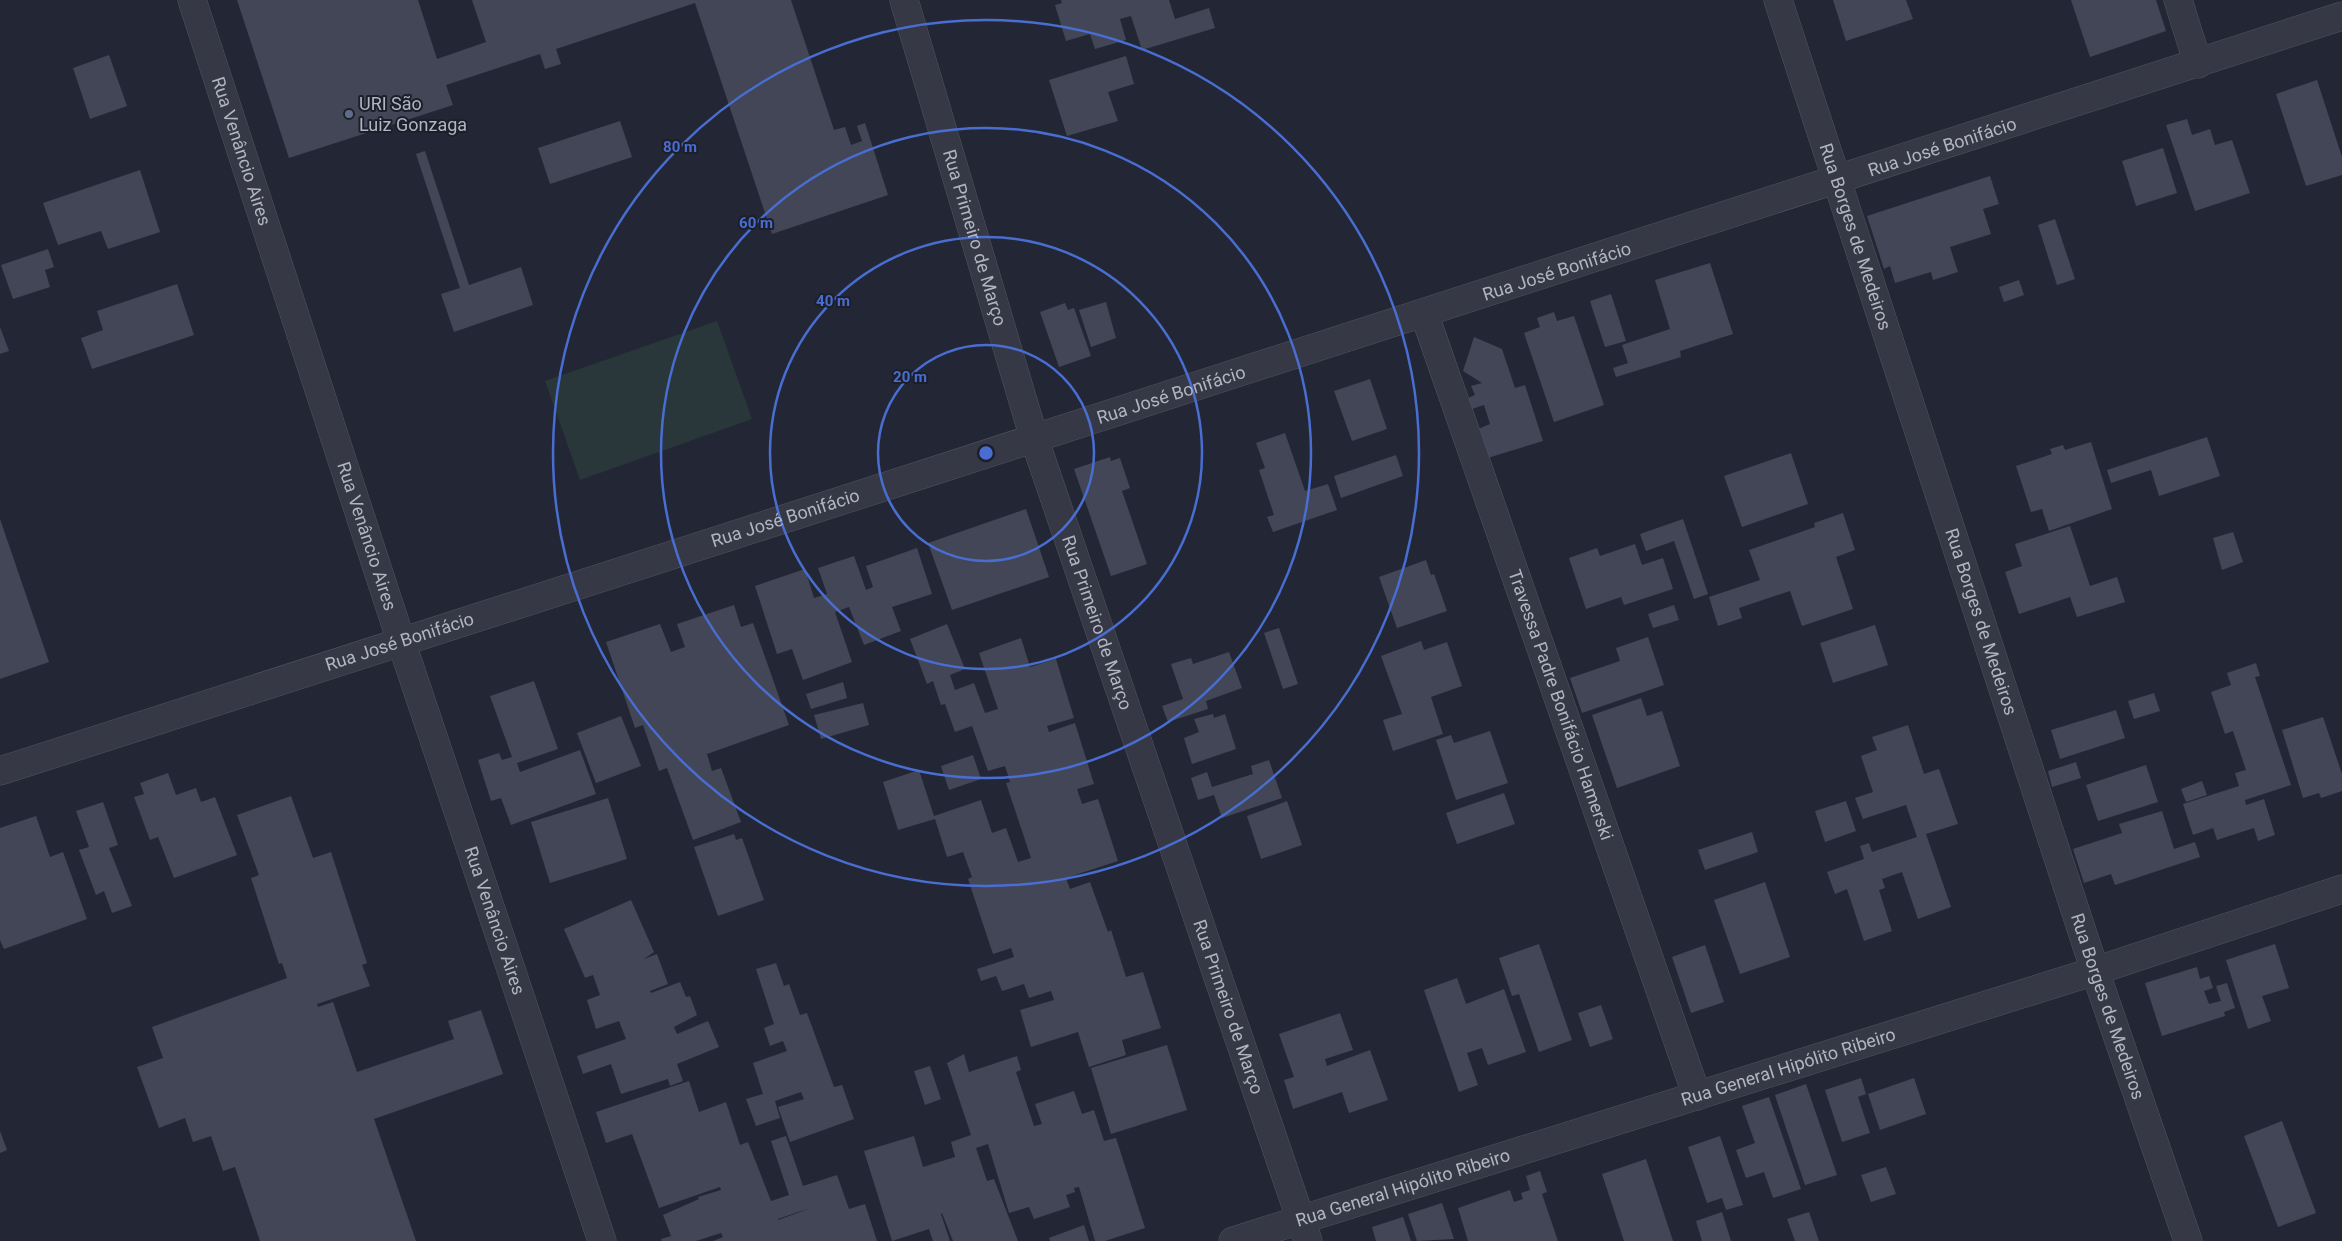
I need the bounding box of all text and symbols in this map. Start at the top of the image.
street label: Rua Venâncio Aires [208,74,276,228]
place label: URI São Luiz Gonzaga [359,93,467,135]
marker: URI São Luiz Gonzaga [343,108,355,120]
street label: Rua José Bonifácio [1865,113,2019,181]
text: 80 m [663,138,697,156]
street label: Rua Borges de Medeiros [1815,141,1896,333]
street label: Rua Primeiro de Março [939,147,1011,328]
text: 60 m [739,214,773,232]
street label: Rua José Bonifácio [1480,237,1634,305]
text: 40 m [816,292,850,310]
street label: Rua José Bonifácio [1094,361,1248,428]
text: 20 m [893,368,927,386]
centre of rings [977,444,995,462]
street label: Rua Venâncio Aires [333,459,401,613]
street label: Rua José Bonifácio [708,484,862,551]
street label: Rua Borges de Medeiros [1941,526,2022,718]
street label: Rua Primeiro de Março [1058,533,1137,712]
street label: Travessa Padre Bonifácio Hamerski [1504,567,1618,843]
street label: Rua José Bonifácio [323,608,476,675]
street label: Rua Venâncio Aires [461,843,530,997]
street label: Rua Borges de Medeiros [2067,911,2149,1102]
street label: Rua Primeiro de Março [1189,917,1268,1097]
street label: Rua General Hipólito Ribeiro [1678,1023,1898,1110]
street label: Rua General Hipólito Ribeiro [1293,1144,1513,1231]

